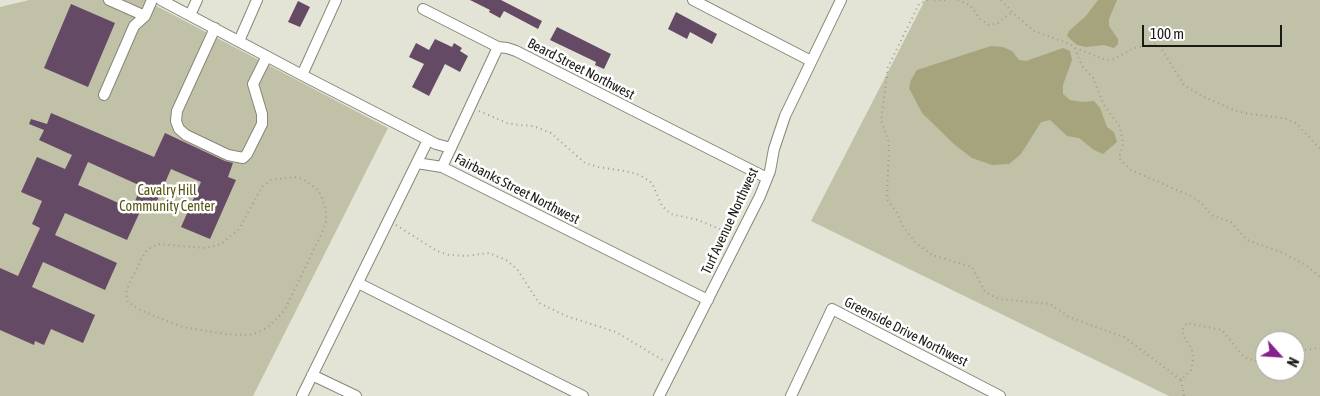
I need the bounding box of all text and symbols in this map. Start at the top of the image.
scale bar [1145,15,1285,47]
text: 100 m [1150,25,1184,42]
street label: Beard Street Northwest [525,35,637,103]
street label: Fairbanks Street Northwest [452,150,582,228]
street label: Turf Avenue Northwest [698,165,762,277]
park label: Cavalry Hill Community Center [119,183,215,216]
street label: Greenside Drive Northwest [841,294,971,370]
north arrow [1255,331,1305,381]
text: N [1284,355,1302,369]

